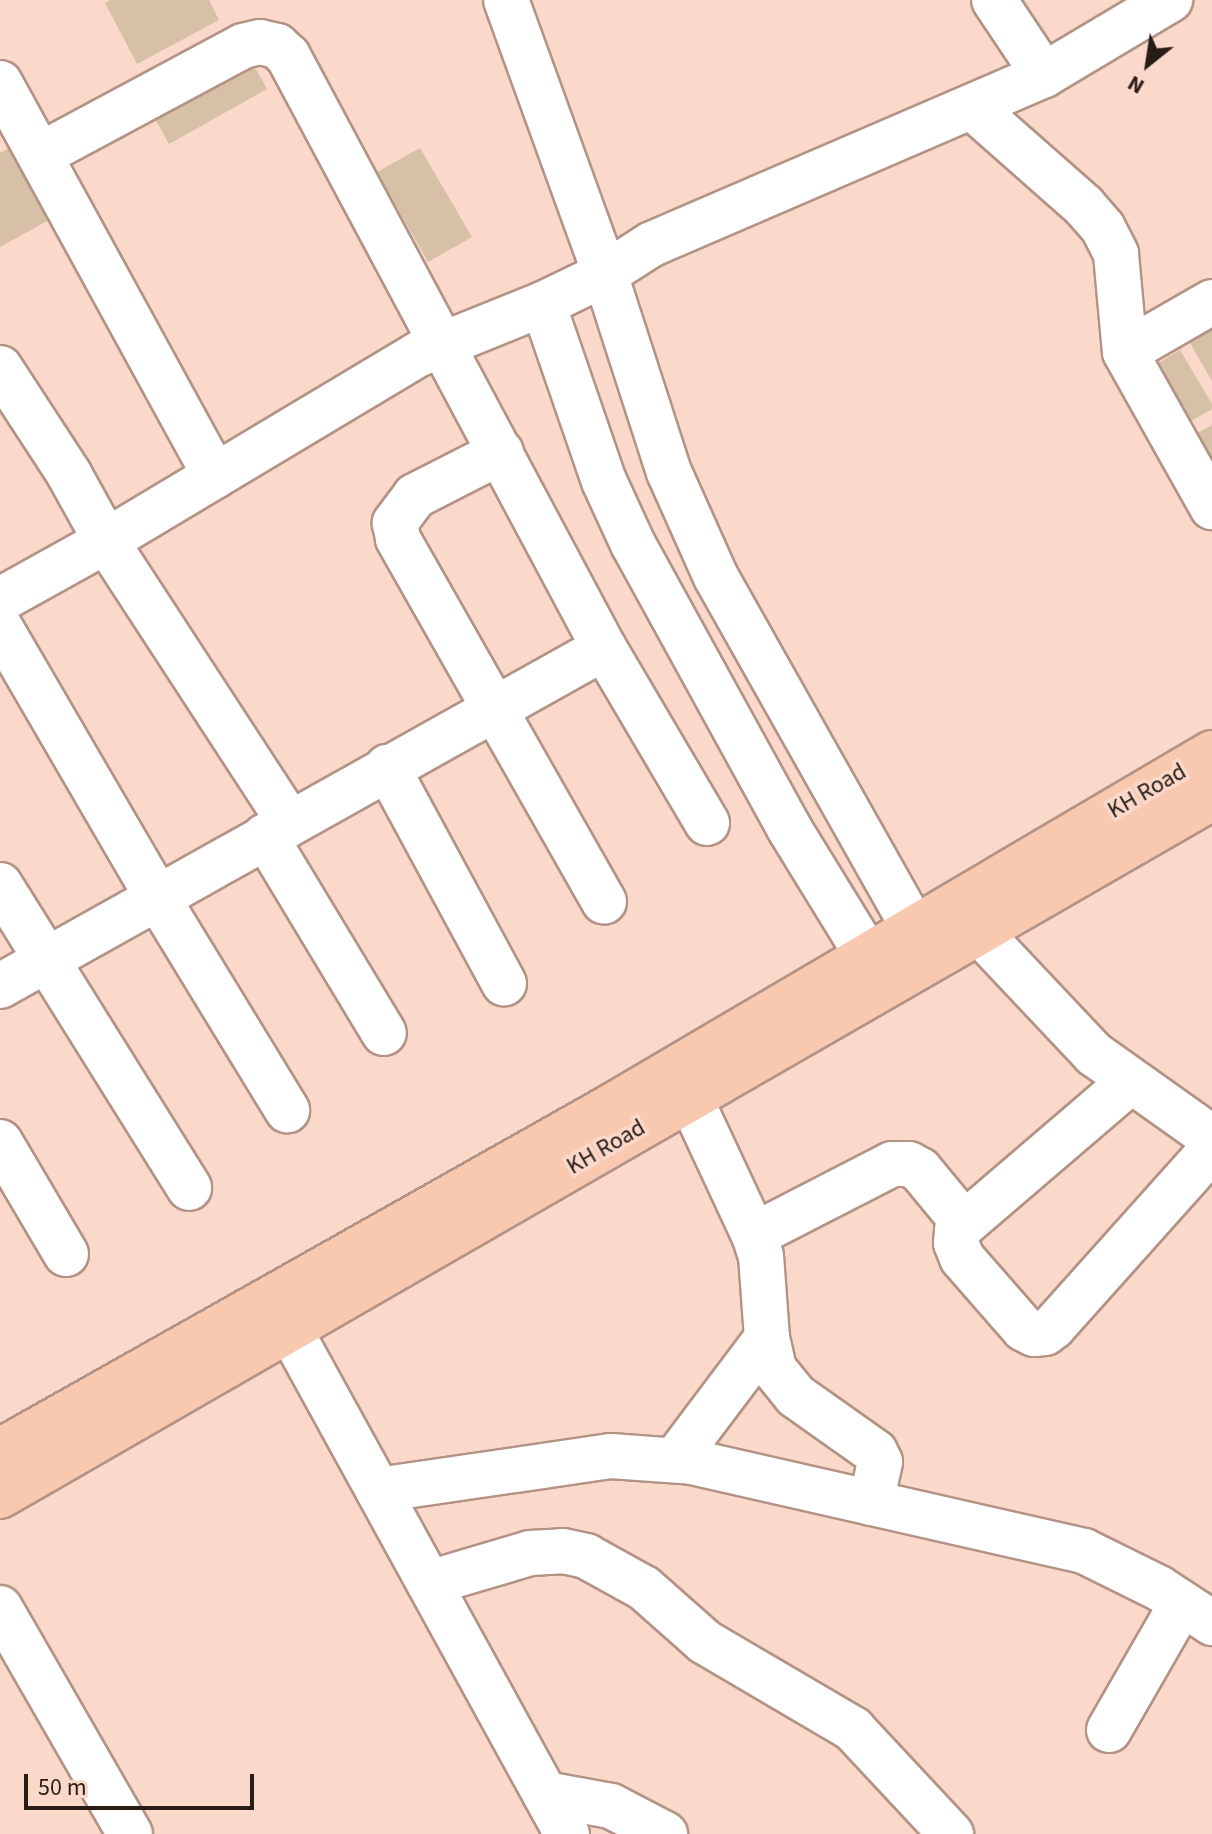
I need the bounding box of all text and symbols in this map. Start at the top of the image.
north arrow [1108,24,1188,104]
text: N [1122,67,1150,102]
street label: KH Road [1103,757,1191,825]
street label: KH Road [562,1113,650,1181]
scale bar [28,1758,258,1808]
text: 50 m [38,1770,87,1805]

